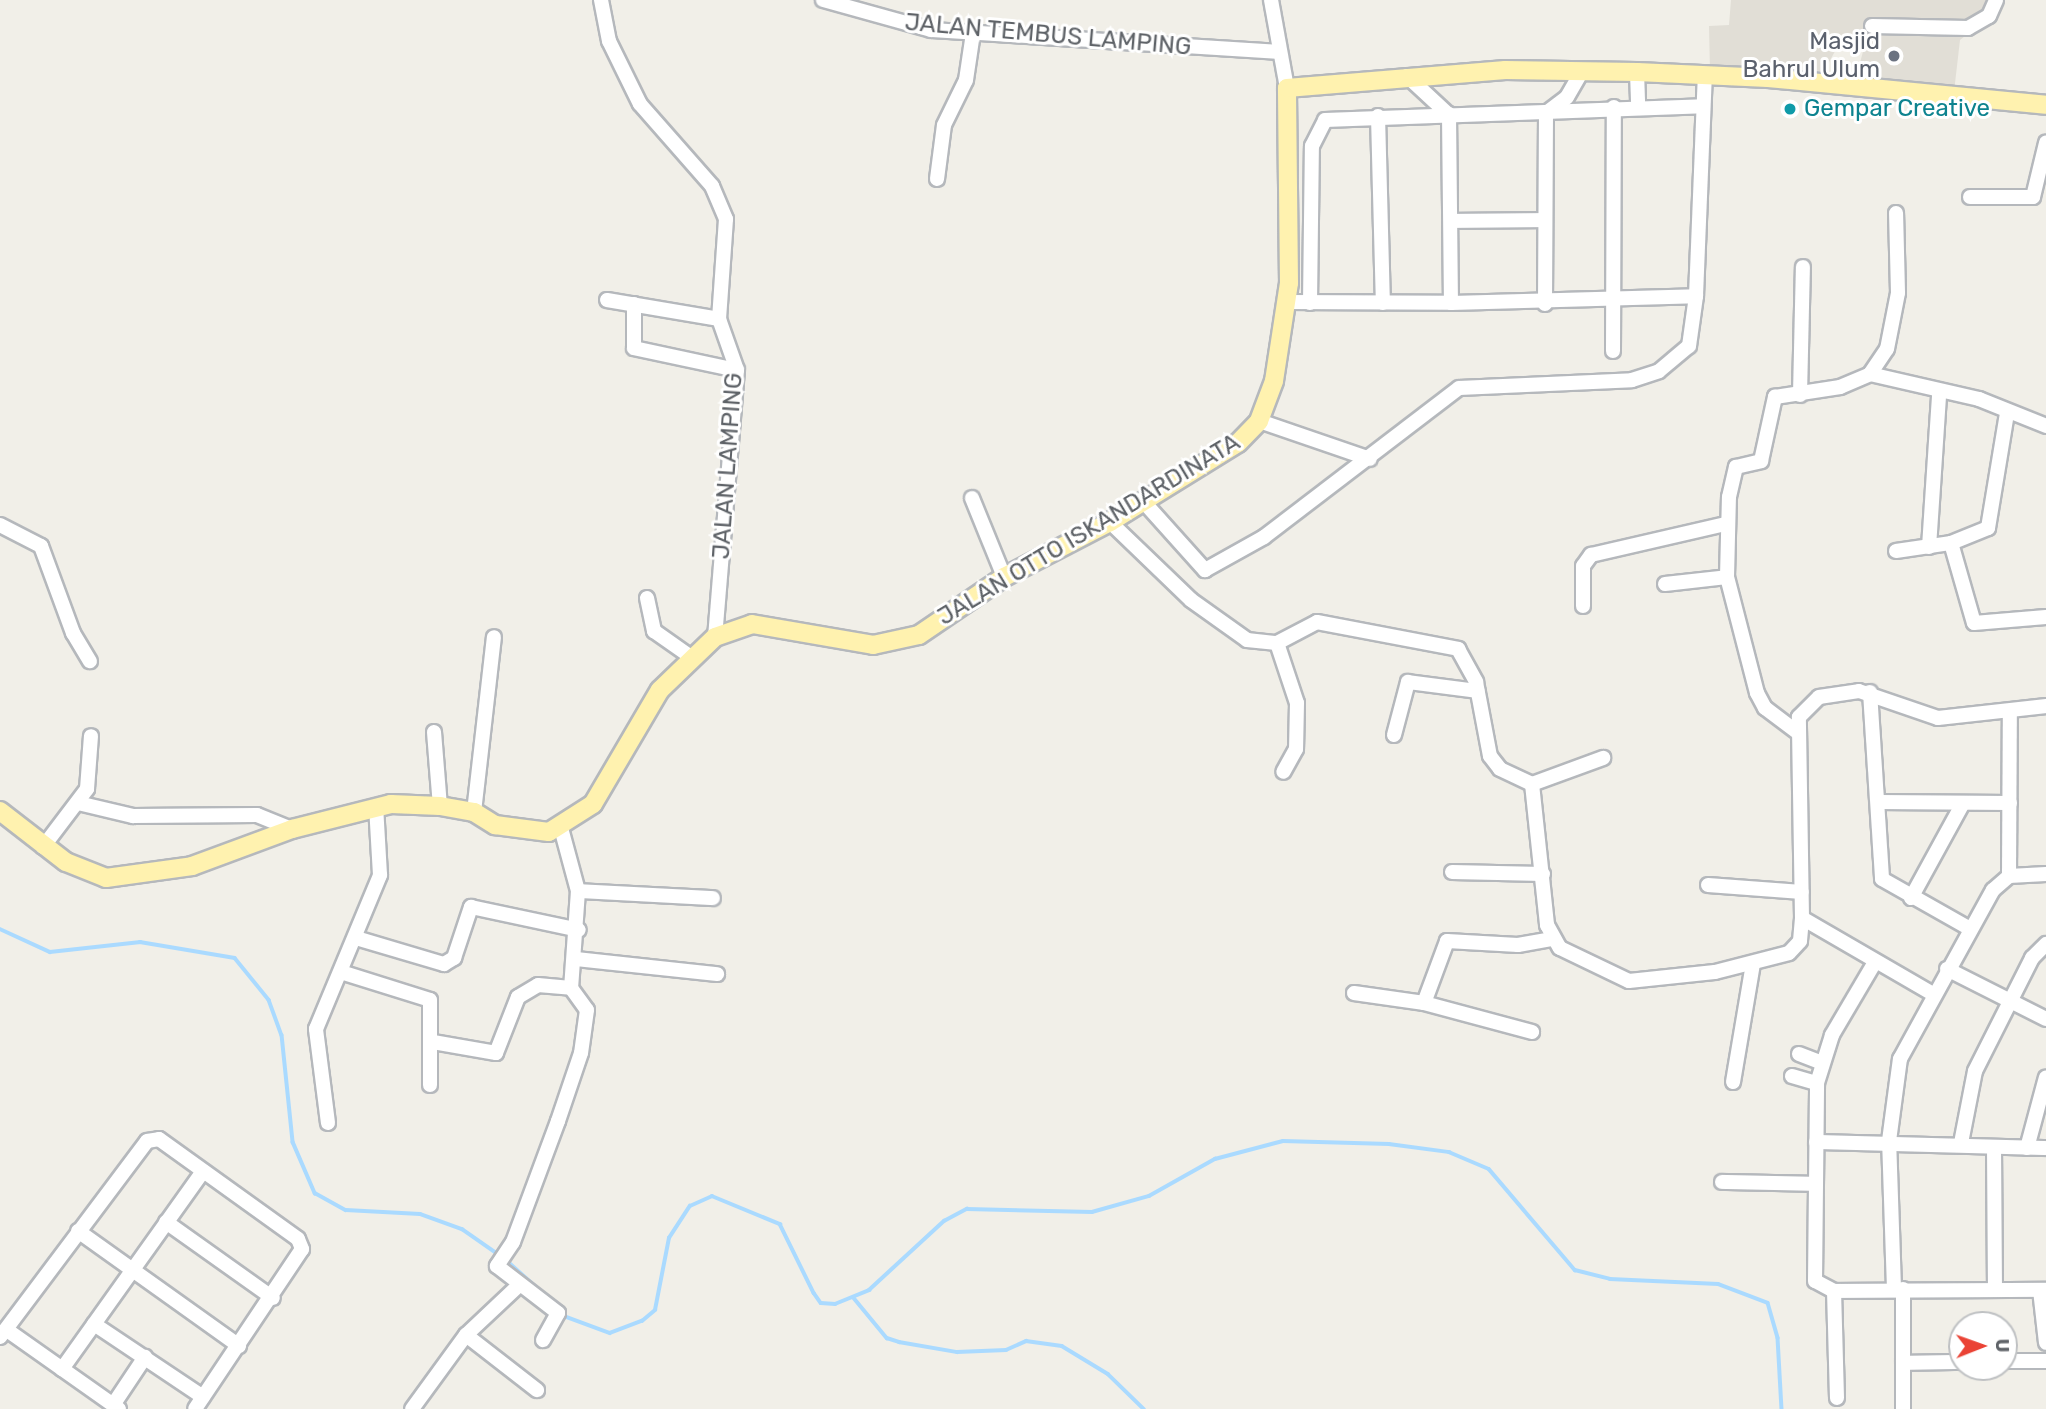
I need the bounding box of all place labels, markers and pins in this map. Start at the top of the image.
place label: Masjid Bahrul Ulum [1742,28,1880,84]
marker: Masjid Bahrul Ulum [1886,48,1902,64]
place label: Gempar Creative [1804,95,1991,123]
marker: Gempar Creative [1782,101,1798,117]

